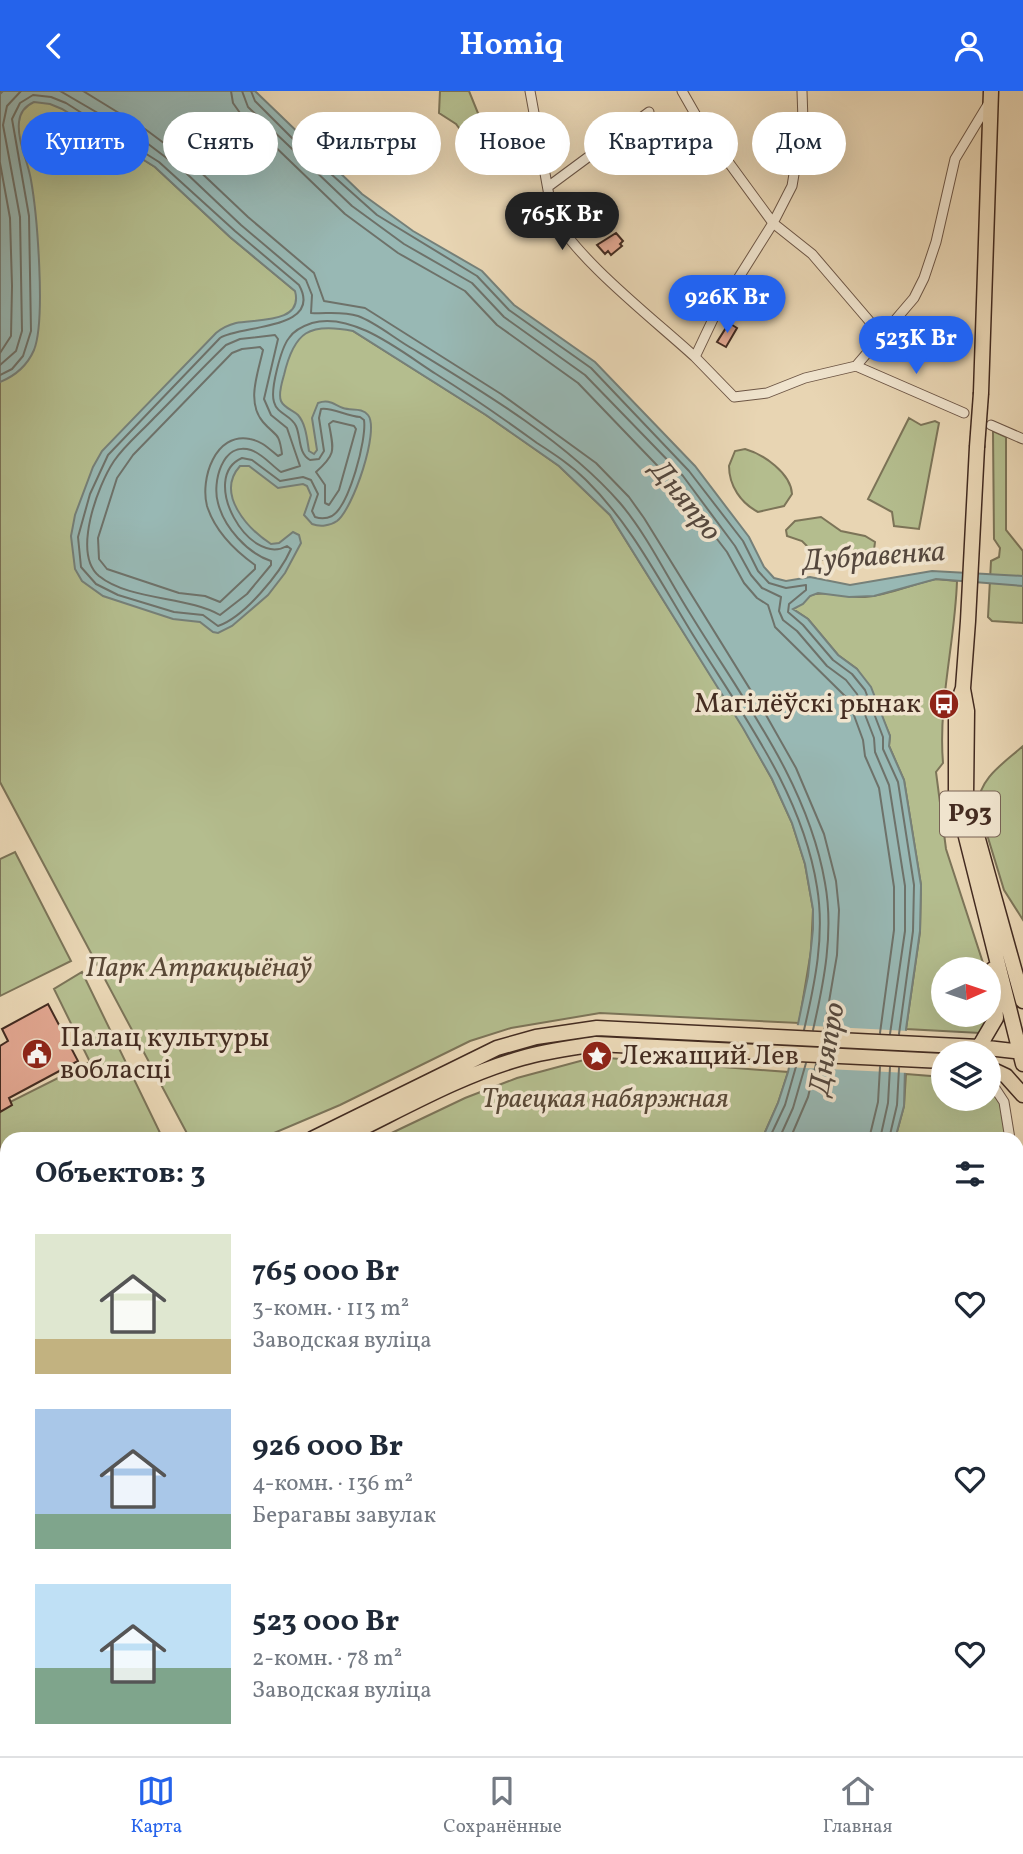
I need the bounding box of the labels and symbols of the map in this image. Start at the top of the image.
pin: 765K Br [497,193,627,252]
pin: 926K Br [662,275,792,335]
pin: 523K Br [851,317,981,376]
water label: Дняпро [638,450,731,551]
water label: Дубравенка [799,531,947,583]
place label: Магілёўскі рынак [694,685,921,724]
bus stop icon: Магілёўскі рынак [927,687,961,721]
road number: Р93 [940,792,1000,837]
park label: Парк Атракцыёнаў [86,949,313,988]
north arrow [931,957,1001,1027]
water label: Дняпро [799,999,857,1101]
place label: Палац культуры вобласці [60,1019,269,1090]
public building icon: Палац культуры вобласці [20,1037,54,1071]
place label: Лежащий Лев [620,1037,799,1076]
place icon: Лежащий Лев [580,1039,614,1073]
park label: Траецкая набярэжная [481,1080,729,1119]

